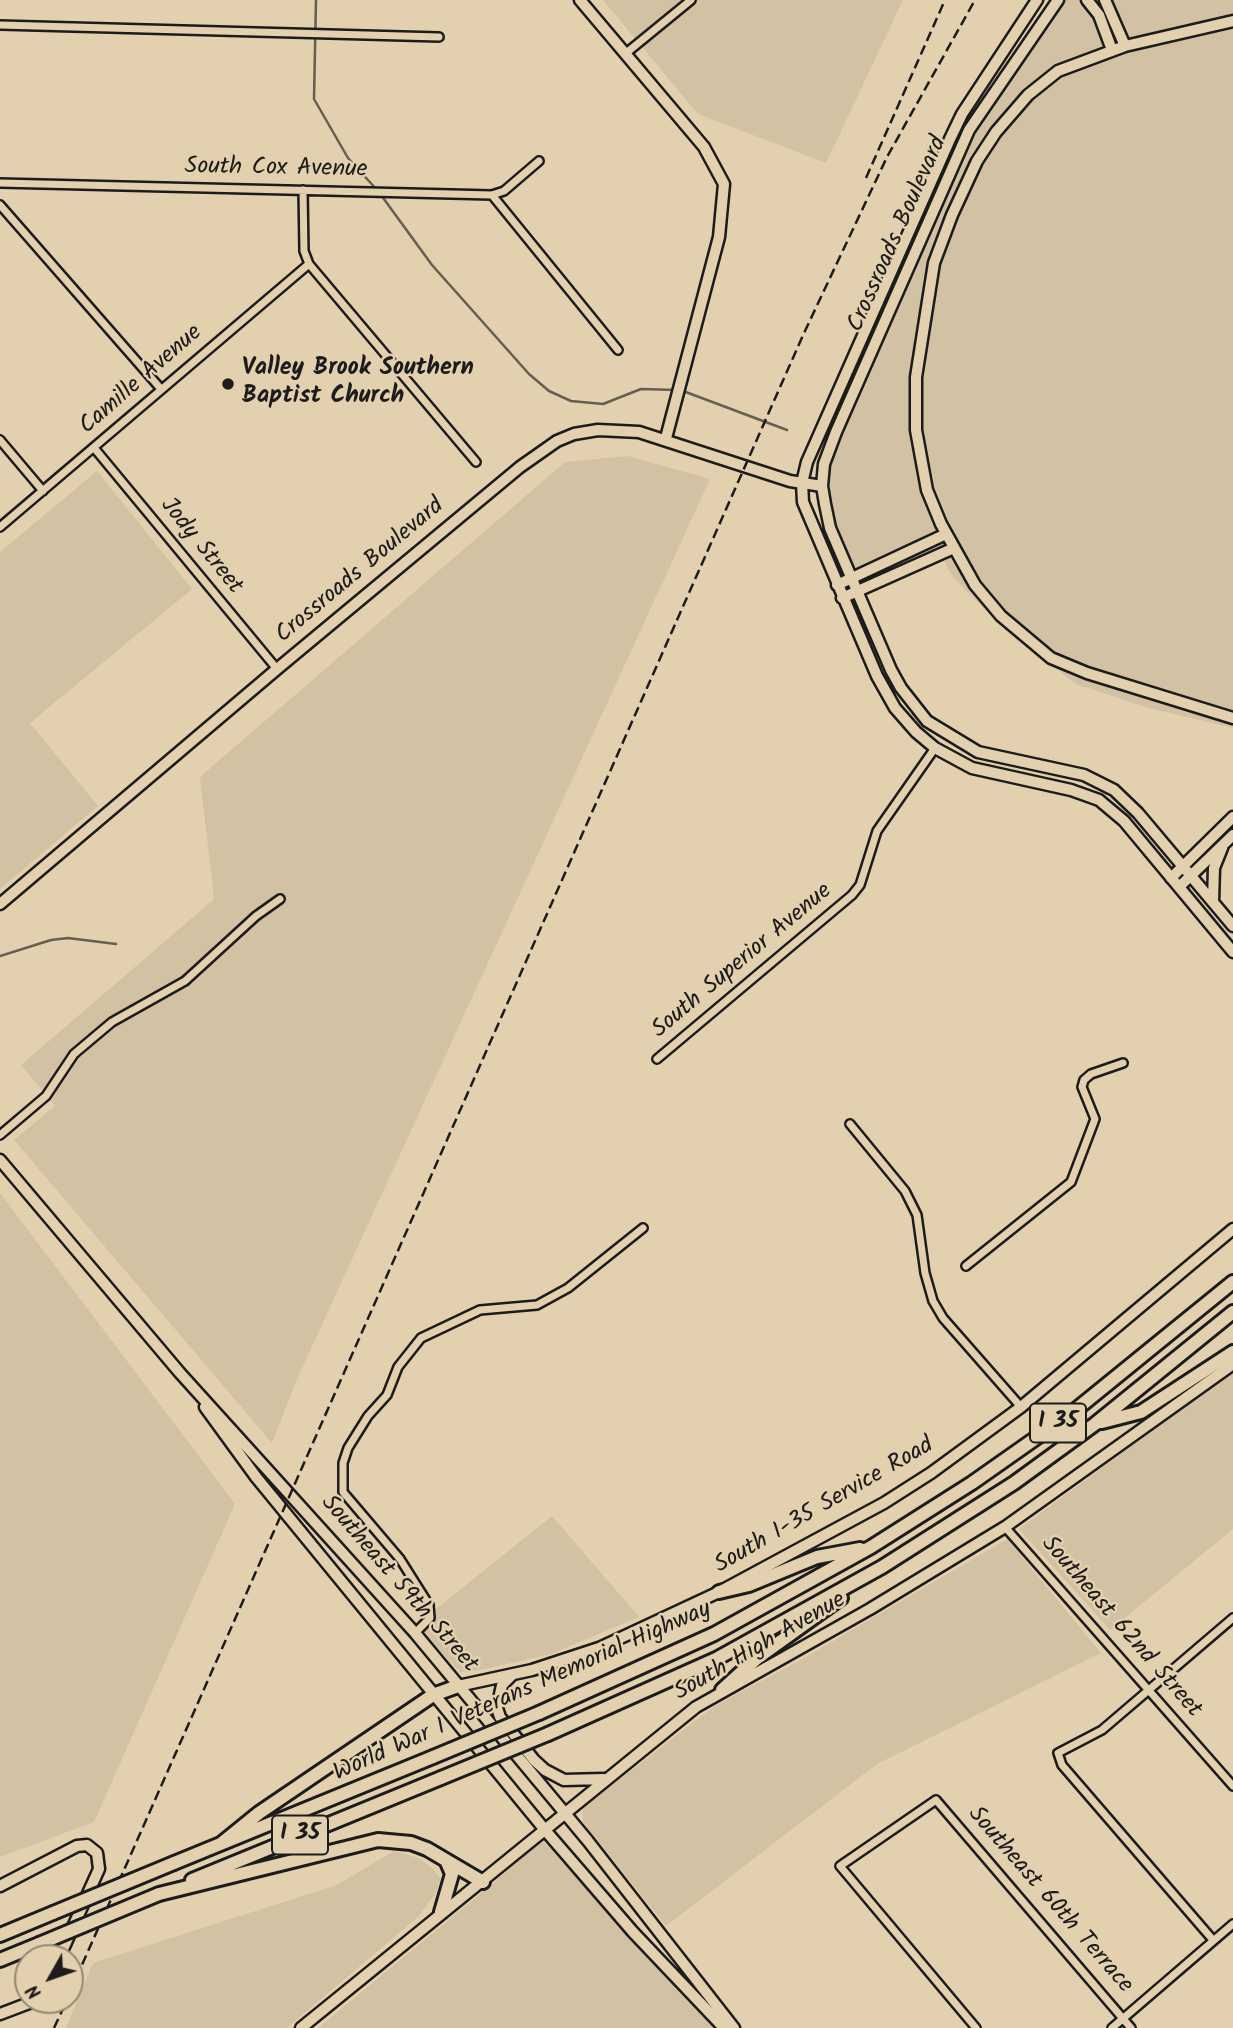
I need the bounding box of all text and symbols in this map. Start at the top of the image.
street label: Crossroads Boulevard [843,133,955,337]
street label: South Cox Avenue [184,154,368,186]
street label: Camille Avenue [75,320,209,442]
place label: Valley Brook Southern Baptist Church [242,356,474,412]
marker: Valley Brook Southern Baptist Church [220,376,236,392]
street label: Jody Street [152,493,248,601]
street label: Crossroads Boulevard [271,493,451,651]
street label: South Superior Avenue [647,878,839,1046]
road number: I 35 [1030,1404,1086,1442]
street label: South I-35 Service Road [710,1432,940,1582]
street label: Southeast 59th Street [313,1490,483,1680]
street label: Southeast 62nd Street [1033,1531,1207,1725]
street label: South High Avenue [670,1587,852,1709]
street label: World War I Veterans Memorial Highway [330,1596,716,1790]
street label: Southeast 60th Terrace [960,1802,1138,2000]
road number: I 35 [272,1816,328,1854]
north arrow [14,1944,84,2014]
text: N [19,1977,50,2005]

